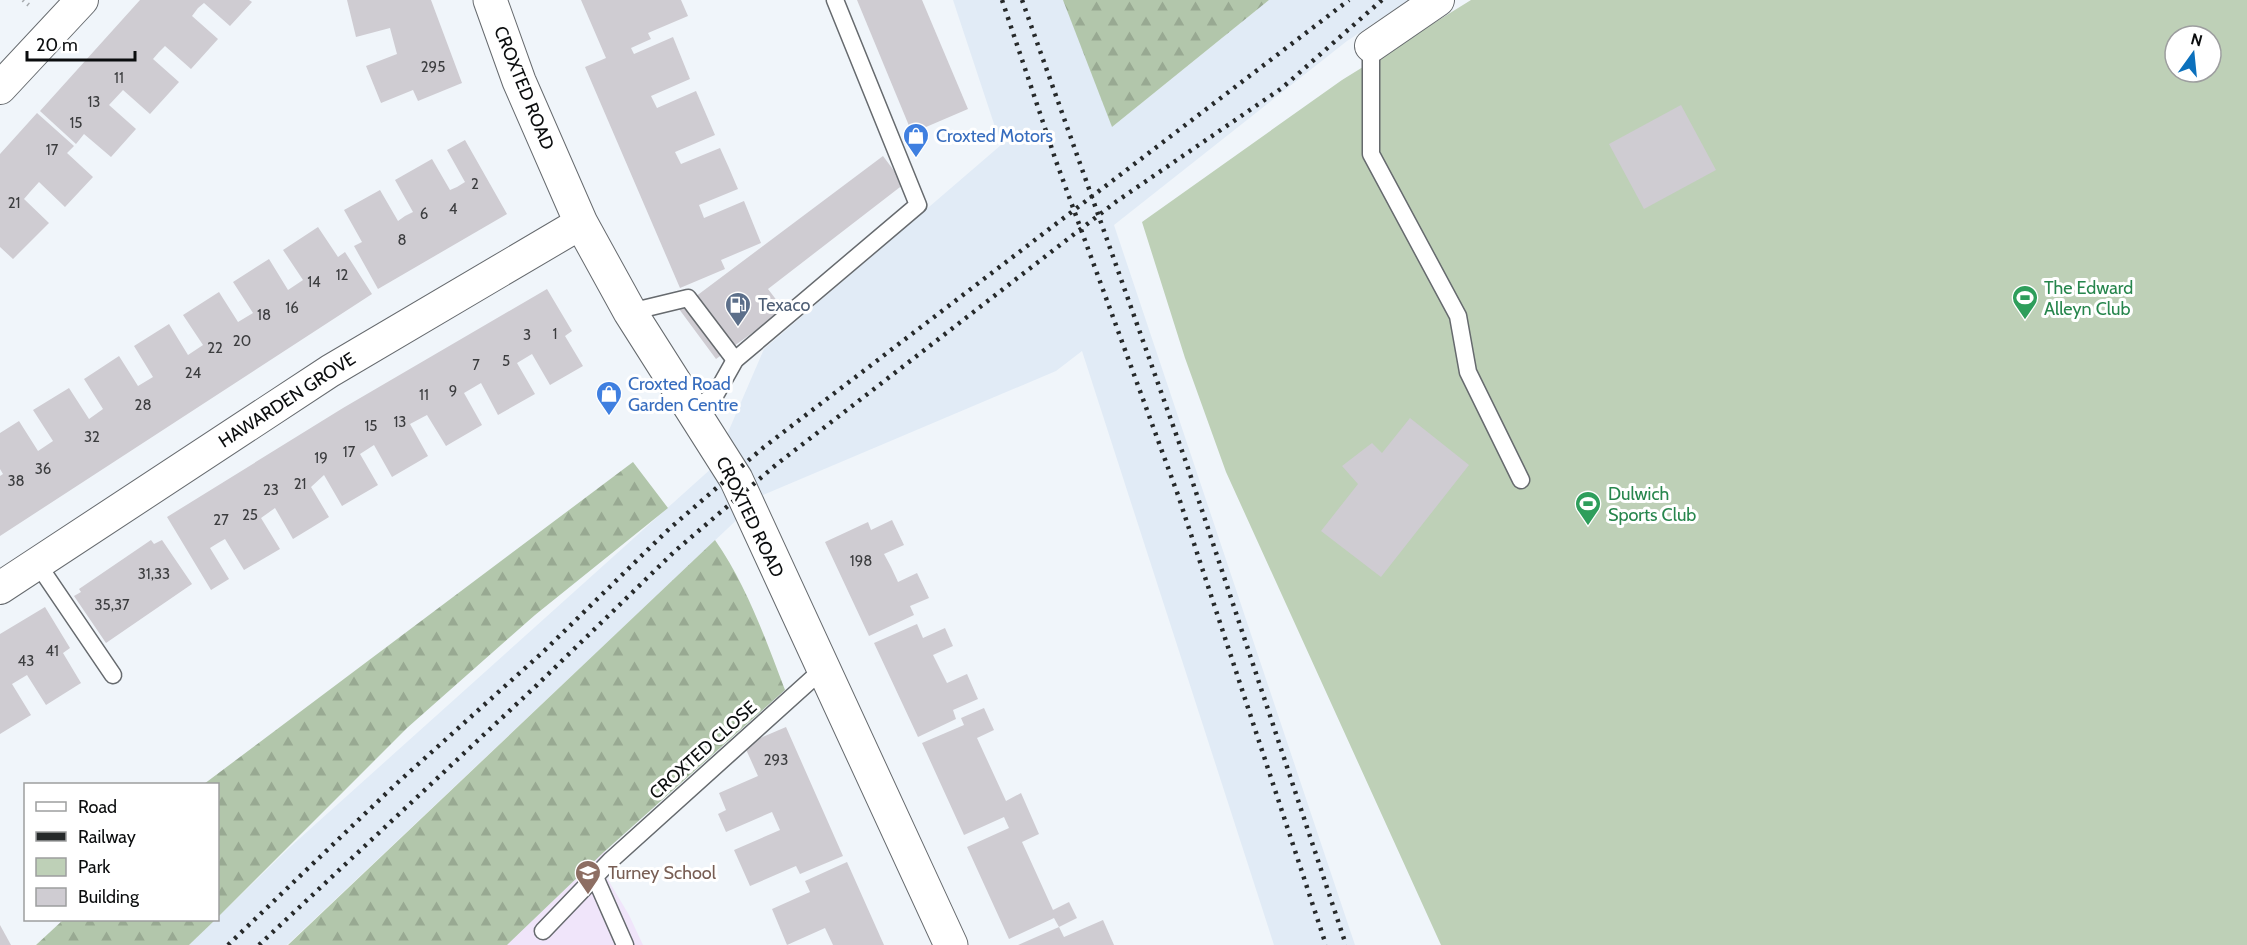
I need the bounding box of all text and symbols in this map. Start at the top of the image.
street label: CROXTED ROAD [489,23,559,153]
scale bar [27,24,135,62]
north arrow [2163,24,2223,84]
text: N [2189,29,2205,51]
text: 20 m [36,34,78,56]
house number: 295 [421,58,445,76]
house number: 11 [114,69,124,87]
house number: 13 [87,93,101,111]
house number: 15 [69,114,83,132]
shop icon: Croxted Motors [901,121,931,159]
place label: Croxted Motors [936,125,1053,147]
house number: 17 [46,141,59,159]
house number: 2 [471,175,479,193]
house number: 21 [8,194,20,212]
house number: 4 [449,200,458,218]
house number: 6 [420,205,428,223]
house number: 8 [397,231,407,249]
house number: 12 [336,266,349,284]
house number: 14 [307,273,321,291]
place label: The Edward Alleyn Club [2044,277,2133,320]
sports icon: The Edward Alleyn Club [2010,283,2040,321]
fuel station icon: Texaco [723,290,753,328]
place label: Texaco [758,294,810,316]
house number: 16 [285,299,299,317]
house number: 18 [257,306,271,324]
house number: 1 [553,325,557,343]
house number: 3 [523,326,531,344]
house number: 20 [233,332,251,350]
house number: 22 [207,339,223,357]
street label: HAWARDEN GROVE [214,348,360,452]
house number: 5 [502,352,510,370]
house number: 7 [472,356,480,374]
house number: 24 [185,364,202,382]
place label: Croxted Road Garden Centre [628,373,738,416]
shop icon: Croxted Road Garden Centre [594,379,624,417]
house number: 9 [449,382,457,400]
house number: 11 [419,386,429,404]
house number: 28 [135,396,151,414]
house number: 13 [393,413,407,431]
house number: 15 [364,417,378,435]
house number: 32 [84,428,100,446]
house number: 17 [343,443,356,461]
house number: 19 [314,449,328,467]
street label: CROXTED ROAD [711,453,789,581]
house number: 36 [35,460,51,478]
house number: 38 [7,472,25,490]
house number: 21 [294,475,306,493]
house number: 23 [263,481,279,499]
place label: Dulwich Sports Club [1608,483,1696,526]
sports icon: Dulwich Sports Club [1573,489,1603,527]
house number: 25 [242,506,258,524]
house number: 27 [213,511,229,529]
house number: 198 [850,552,872,570]
house number: 31,33 [138,565,170,583]
house number: 35,37 [94,596,130,614]
house number: 41 [45,642,59,660]
house number: 43 [18,652,34,670]
street label: CROXTED CLOSE [645,696,761,804]
house number: 293 [764,751,788,769]
legend [24,783,219,921]
text: Road [78,796,117,818]
text: Railway [78,826,136,848]
text: Park [78,856,111,878]
school or university icon: Turney School [573,858,603,896]
place label: Turney School [608,862,717,884]
text: Building [78,886,140,908]

